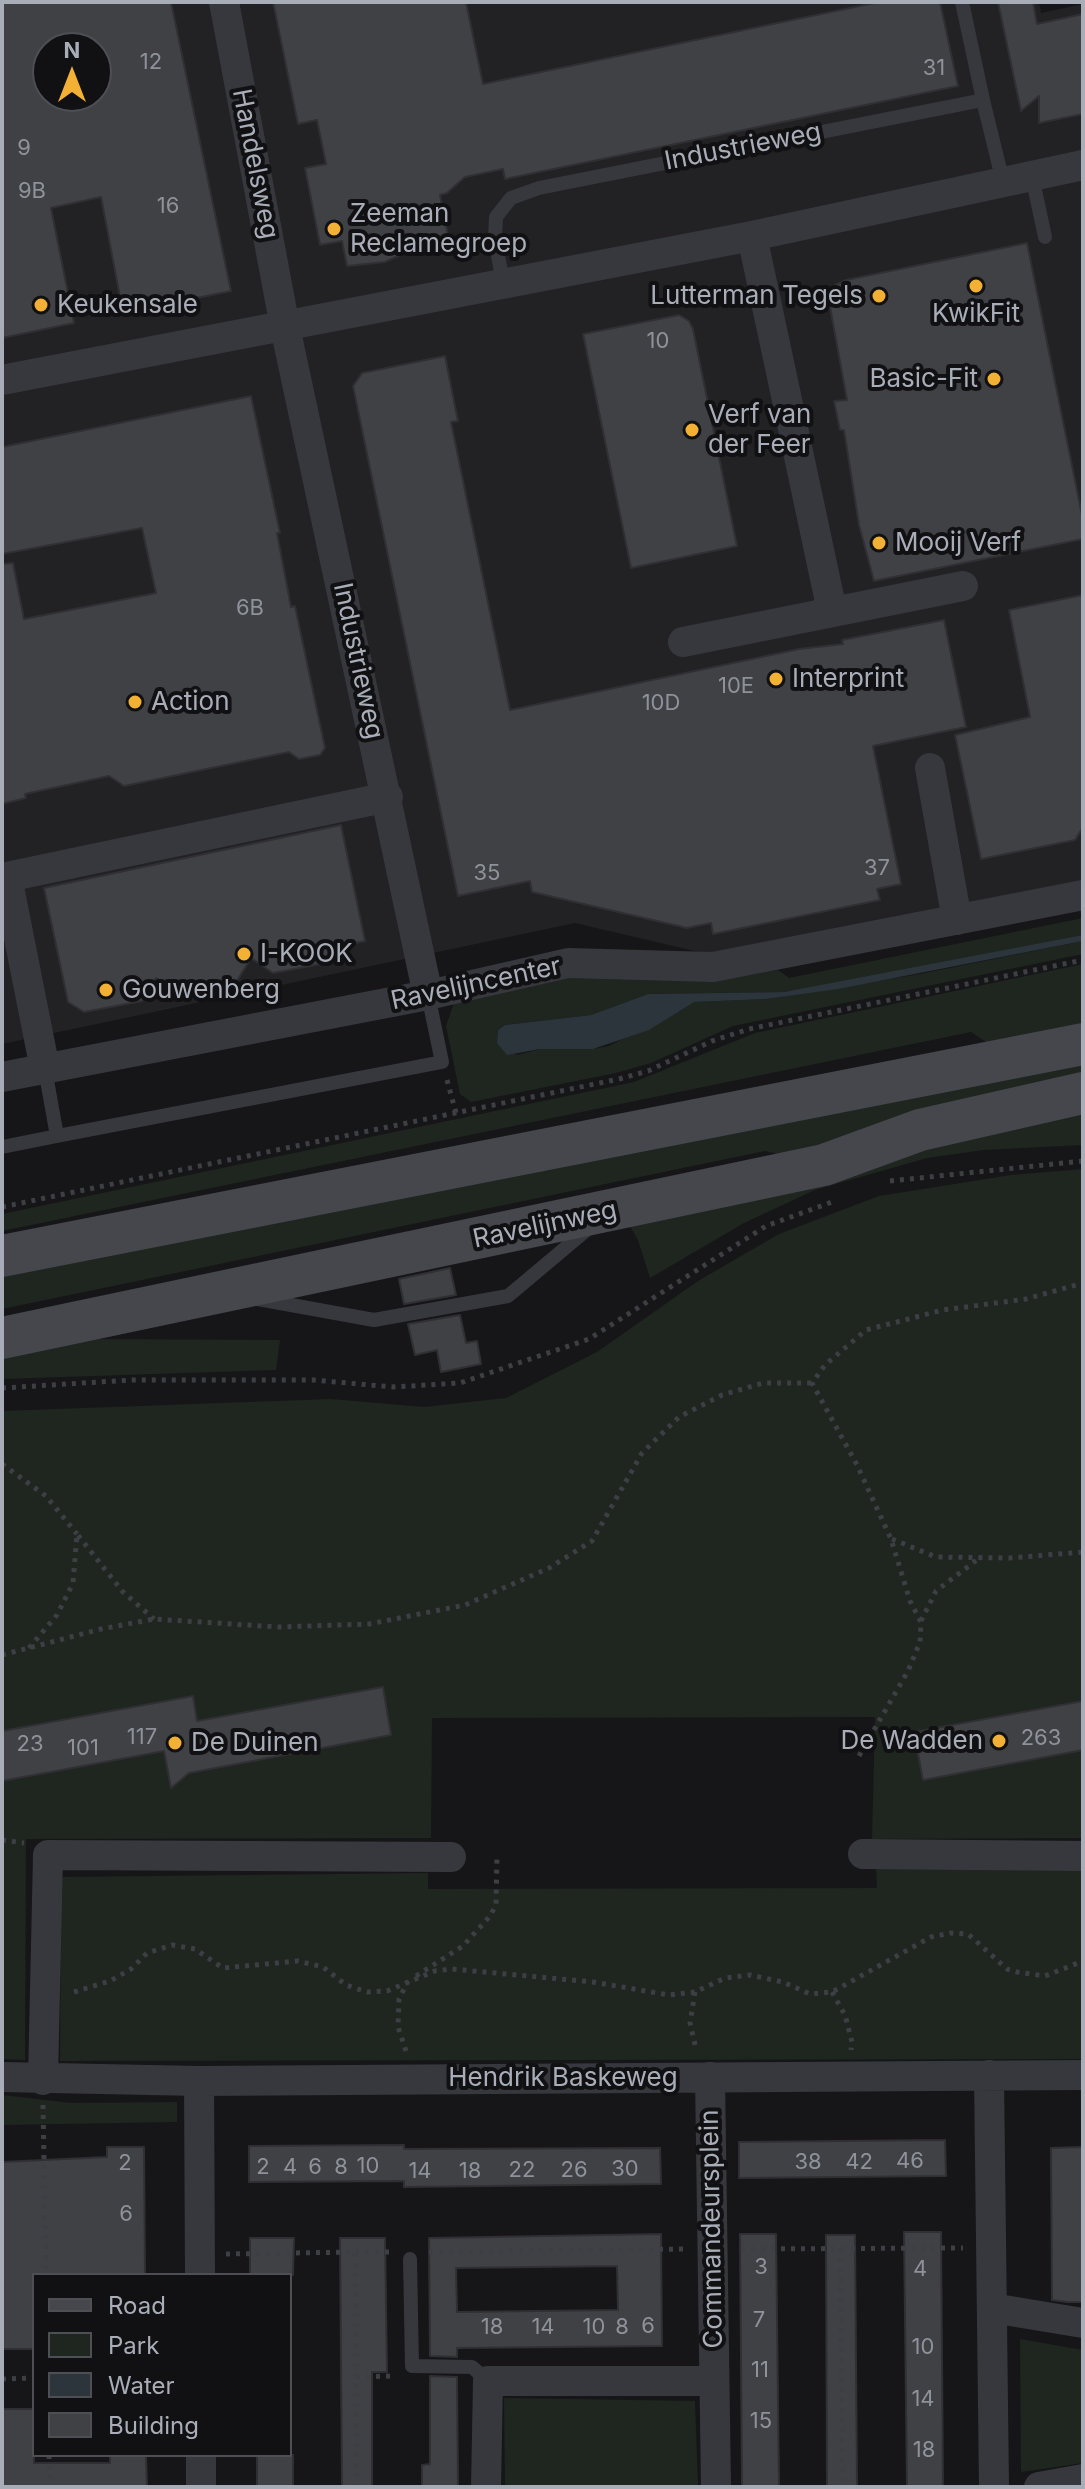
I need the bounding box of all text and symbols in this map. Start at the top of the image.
north arrow [32,32,112,112]
text: N [64,37,80,63]
house number: 12 [140,49,162,75]
house number: 31 [923,55,945,81]
street label: Handelsweg [225,86,285,242]
street label: Industrieweg [662,117,824,177]
house number: 9 [17,135,31,161]
house number: 9B [18,178,46,204]
house number: 16 [157,193,179,219]
place label: Zeeman Reclamegroep [350,198,527,260]
marker: Zeeman Reclamegroep [325,220,343,238]
marker: KwikFit [967,277,985,295]
place label: Lutterman Tegels [650,280,863,312]
marker: Lutterman Tegels [870,287,888,305]
place label: Keukensale [57,289,198,321]
marker: Keukensale [32,296,50,314]
place label: KwikFit [932,298,1020,330]
house number: 10 [647,328,669,354]
place label: Basic-Fit [869,363,978,395]
marker: Basic-Fit [985,370,1003,388]
place label: Verf van der Feer [708,399,811,460]
marker: Verf van der Feer [683,421,701,439]
place label: Mooij Verf [895,527,1021,559]
marker: Mooij Verf [870,534,888,552]
street label: Industrieweg [326,580,390,742]
house number: 6B [236,595,264,621]
place label: Interprint [792,663,904,695]
marker: Interprint [767,670,785,688]
house number: 10E [718,673,754,699]
place label: Action [151,686,230,718]
house number: 10D [642,690,680,716]
marker: Action [126,693,144,711]
house number: 37 [864,855,890,881]
house number: 35 [474,860,500,886]
place label: I-KOOK [260,938,353,970]
marker: I-KOOK [235,945,253,963]
street label: Ravelijncenter [388,951,564,1017]
place label: Gouwenberg [122,974,280,1006]
marker: Gouwenberg [97,981,115,999]
street label: Ravelijnweg [470,1195,620,1255]
house number: 117 [127,1724,157,1750]
place label: De Wadden [841,1725,983,1757]
house number: 263 [1021,1725,1061,1751]
place label: De Duinen [191,1727,319,1759]
house number: 23 [16,1731,44,1757]
marker: De Wadden [990,1732,1008,1750]
marker: De Duinen [166,1734,184,1752]
house number: 101 [67,1735,99,1761]
street label: Hendrik Baskeweg [448,2062,678,2094]
street label: Commandeursplein [694,2109,730,2349]
house number: 46 [896,2148,924,2174]
house number: 38 [794,2149,822,2175]
house number: 42 [845,2149,873,2175]
house number: 2 [118,2150,132,2176]
house number: 10 [357,2153,379,2179]
house number: 2 [256,2154,270,2180]
house number: 4 [283,2154,297,2180]
house number: 6 [308,2154,322,2180]
house number: 8 [334,2154,348,2180]
house number: 30 [611,2156,639,2182]
house number: 22 [509,2157,535,2183]
house number: 26 [560,2157,588,2183]
house number: 14 [408,2158,432,2184]
house number: 18 [459,2158,481,2184]
house number: 6 [119,2201,133,2227]
house number: 3 [754,2254,768,2280]
house number: 4 [913,2256,927,2282]
legend [32,2273,292,2457]
text: Road [108,2291,166,2320]
house number: 7 [753,2307,765,2333]
house number: 6 [641,2313,655,2339]
house number: 18 [481,2314,503,2340]
house number: 14 [531,2314,555,2340]
house number: 10 [583,2314,605,2340]
house number: 8 [615,2314,629,2340]
text: Park [108,2331,159,2360]
house number: 10 [912,2334,934,2360]
house number: 11 [751,2357,769,2383]
text: Water [108,2371,175,2400]
house number: 14 [911,2386,935,2412]
house number: 15 [750,2408,772,2434]
text: Building [108,2411,199,2440]
house number: 18 [913,2437,935,2463]

